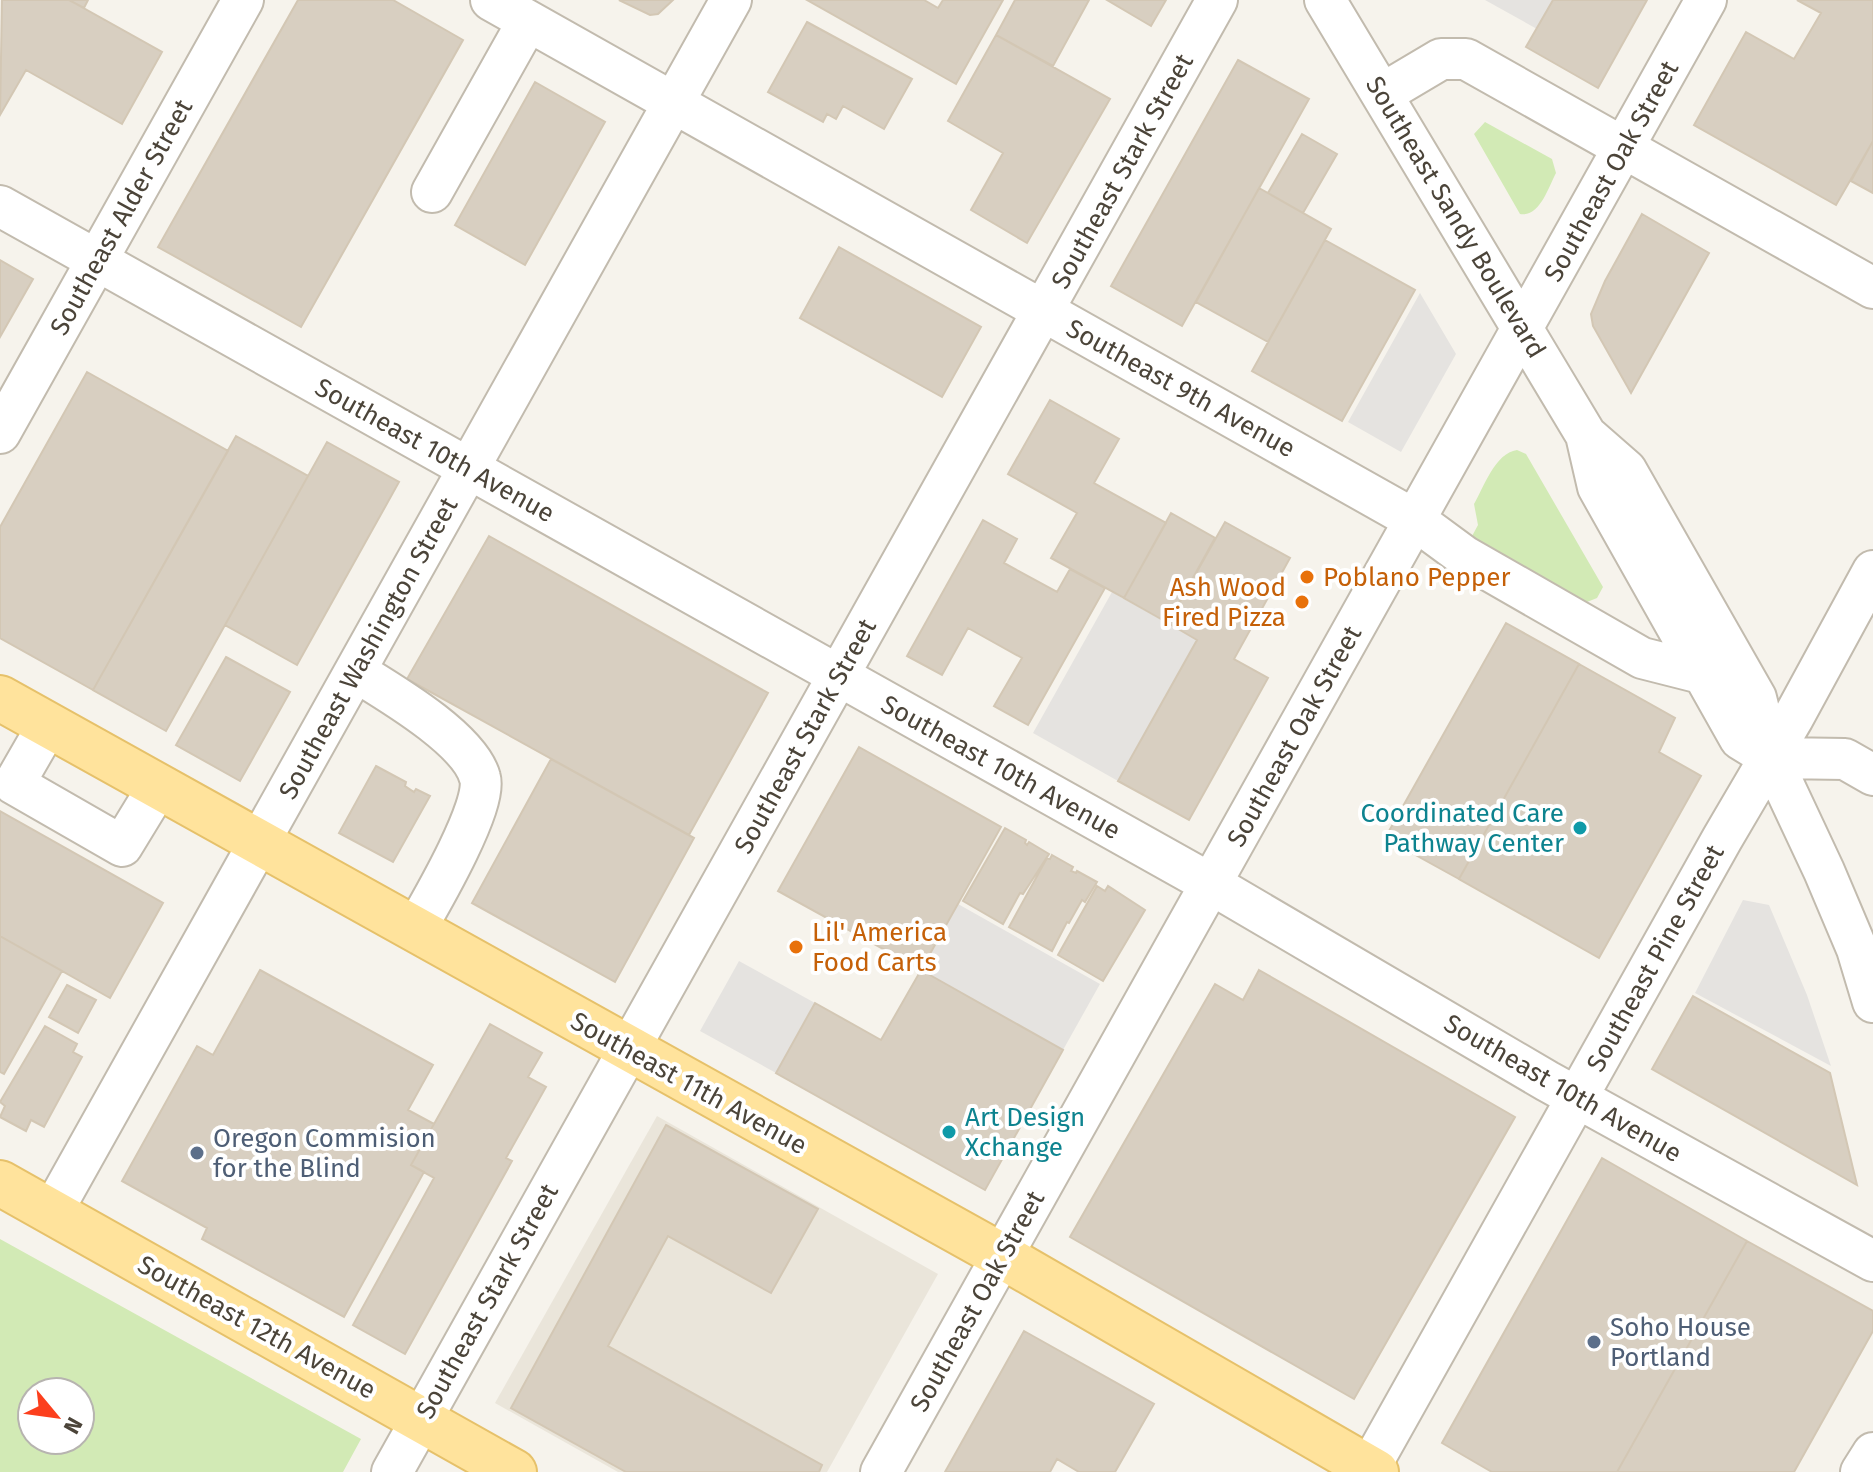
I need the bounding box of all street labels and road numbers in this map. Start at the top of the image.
street label: Southeast Stark Street [1045,48,1200,294]
street label: Southeast Oak Street [1538,55,1685,287]
street label: Southeast Sandy Boulevard [1359,71,1552,364]
street label: Southeast Alder Street [44,93,200,341]
street label: Southeast 9th Avenue [1061,313,1301,464]
street label: Southeast 10th Avenue [310,372,560,529]
street label: Southeast Washington Street [272,491,465,805]
street label: Southeast Stark Street [728,613,883,859]
street label: Southeast Oak Street [1221,620,1368,852]
street label: Southeast 10th Avenue [876,689,1126,846]
street label: Southeast Pine Street [1580,839,1731,1077]
street label: Southeast 11th Avenue [565,1006,812,1161]
street label: Southeast 10th Avenue [1439,1008,1687,1169]
street label: Southeast Stark Street [410,1178,565,1424]
street label: Southeast Oak Street [904,1185,1051,1417]
street label: Southeast 12th Avenue [132,1249,381,1406]

